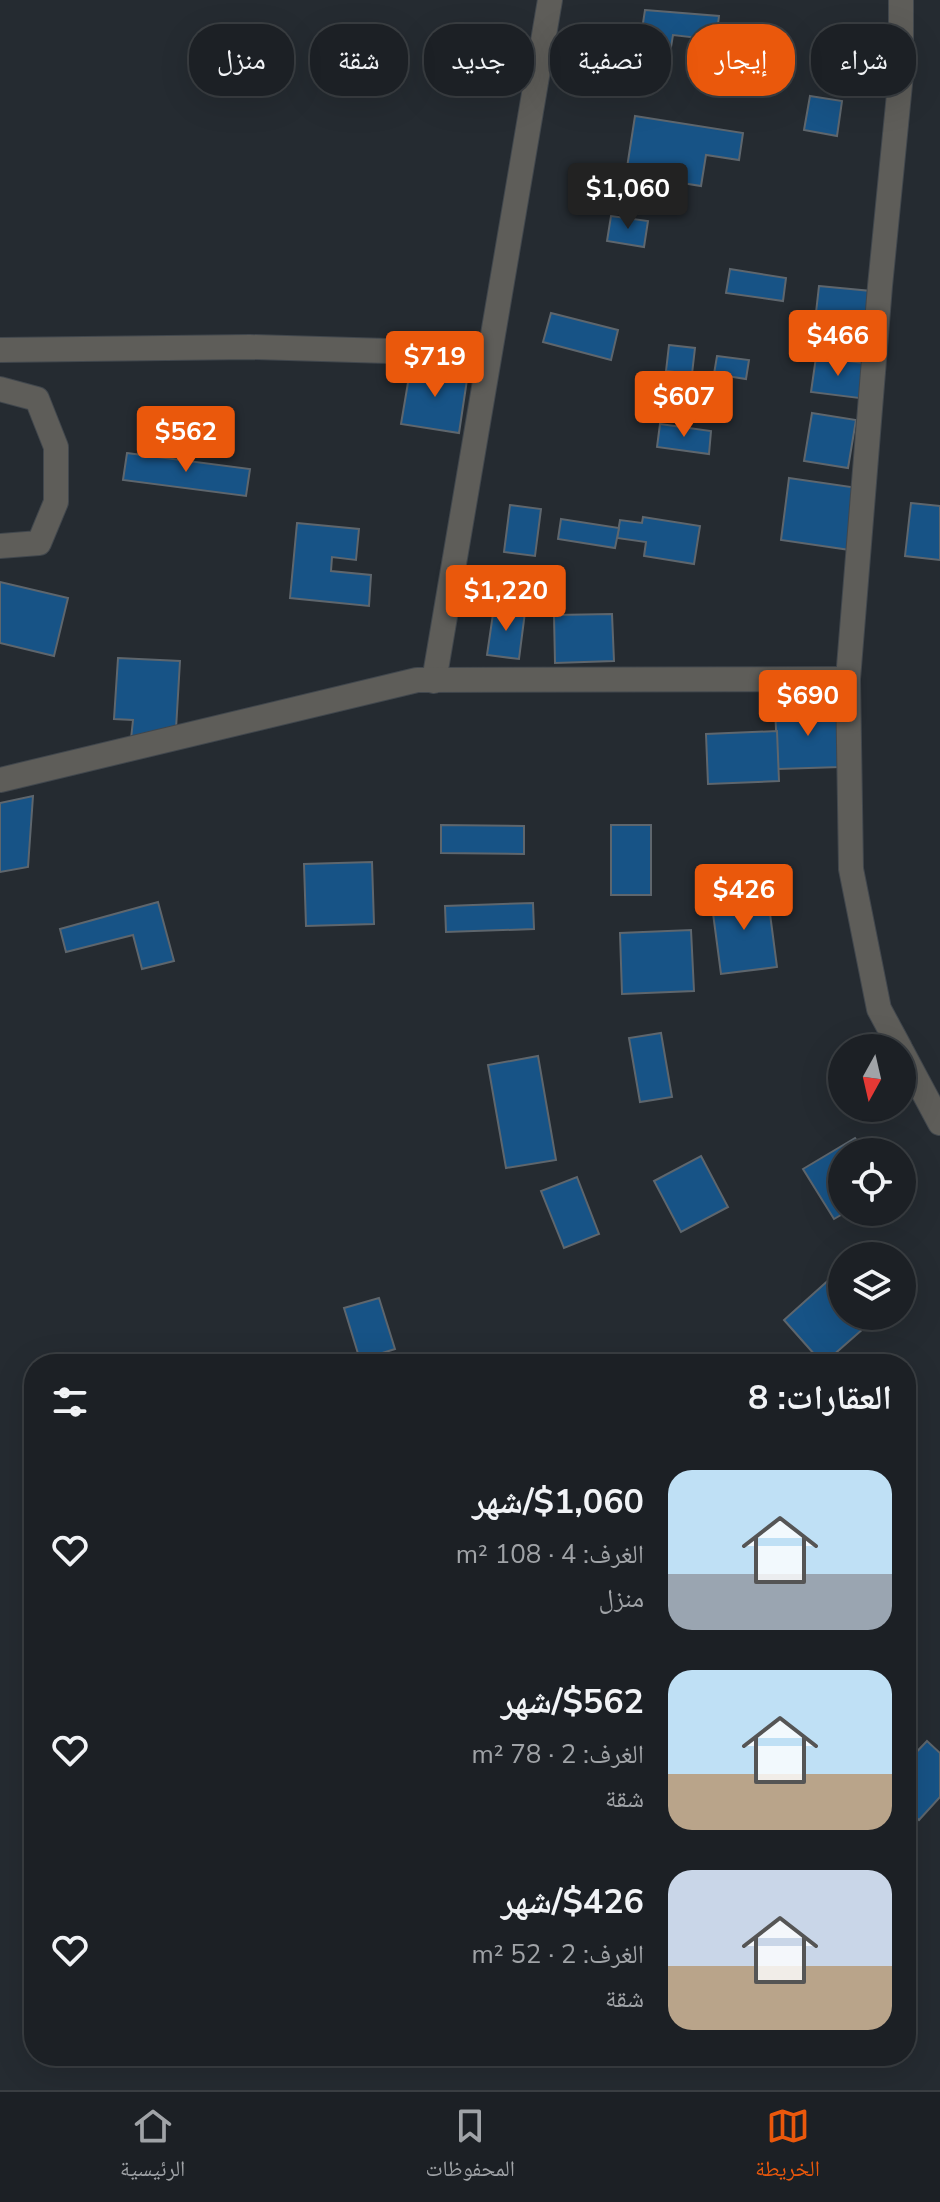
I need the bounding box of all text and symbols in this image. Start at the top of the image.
chip: منزل [189,24,294,96]
chip: شقة [310,24,408,96]
chip: جديد [424,24,534,96]
chip: تصفية [550,24,671,96]
chip: إيجار [687,24,795,96]
chip: شراء [811,24,916,96]
pin: $1,060 [563,163,693,231]
text: $1,060 [586,171,670,206]
pin: $466 [791,310,885,378]
text: $466 [807,318,869,353]
pin: $719 [388,331,482,399]
text: $719 [404,339,466,374]
pin: $607 [637,371,731,439]
text: $607 [653,379,715,414]
pin: $562 [139,406,233,474]
text: $562 [155,414,217,449]
pin: $1,220 [441,565,571,633]
text: $1,220 [464,573,548,608]
pin: $690 [761,670,855,738]
text: $690 [777,678,839,713]
pin: $426 [697,864,791,932]
text: $426 [713,872,775,907]
north arrow [828,1034,916,1122]
map controls [828,1034,916,1330]
button: locate [828,1138,916,1226]
button: layers [828,1242,916,1330]
text: العقارات: 8 [748,1375,892,1421]
icon: filters [48,1380,92,1424]
text: $1,060/شهر [472,1479,644,1525]
icon: home [732,1502,828,1598]
icon: heart [48,1528,92,1572]
text: الغرف: 4 · 108 m² [456,1537,644,1572]
text: منزل [599,1581,644,1616]
text: $562/شهر [501,1679,644,1725]
icon: home [732,1702,828,1798]
icon: heart [48,1728,92,1772]
text: الغرف: 2 · 78 m² [471,1737,644,1772]
text: شقة [605,1781,644,1816]
text: $426/شهر [501,1879,644,1925]
icon: home [732,1902,828,1998]
icon: heart [48,1928,92,1972]
text: الغرف: 2 · 52 m² [471,1937,644,1972]
text: شقة [605,1981,644,2016]
tab: الرئيسية [120,2104,185,2190]
tab: المحفوظات [425,2104,515,2190]
tab: الخريطة [755,2104,820,2190]

